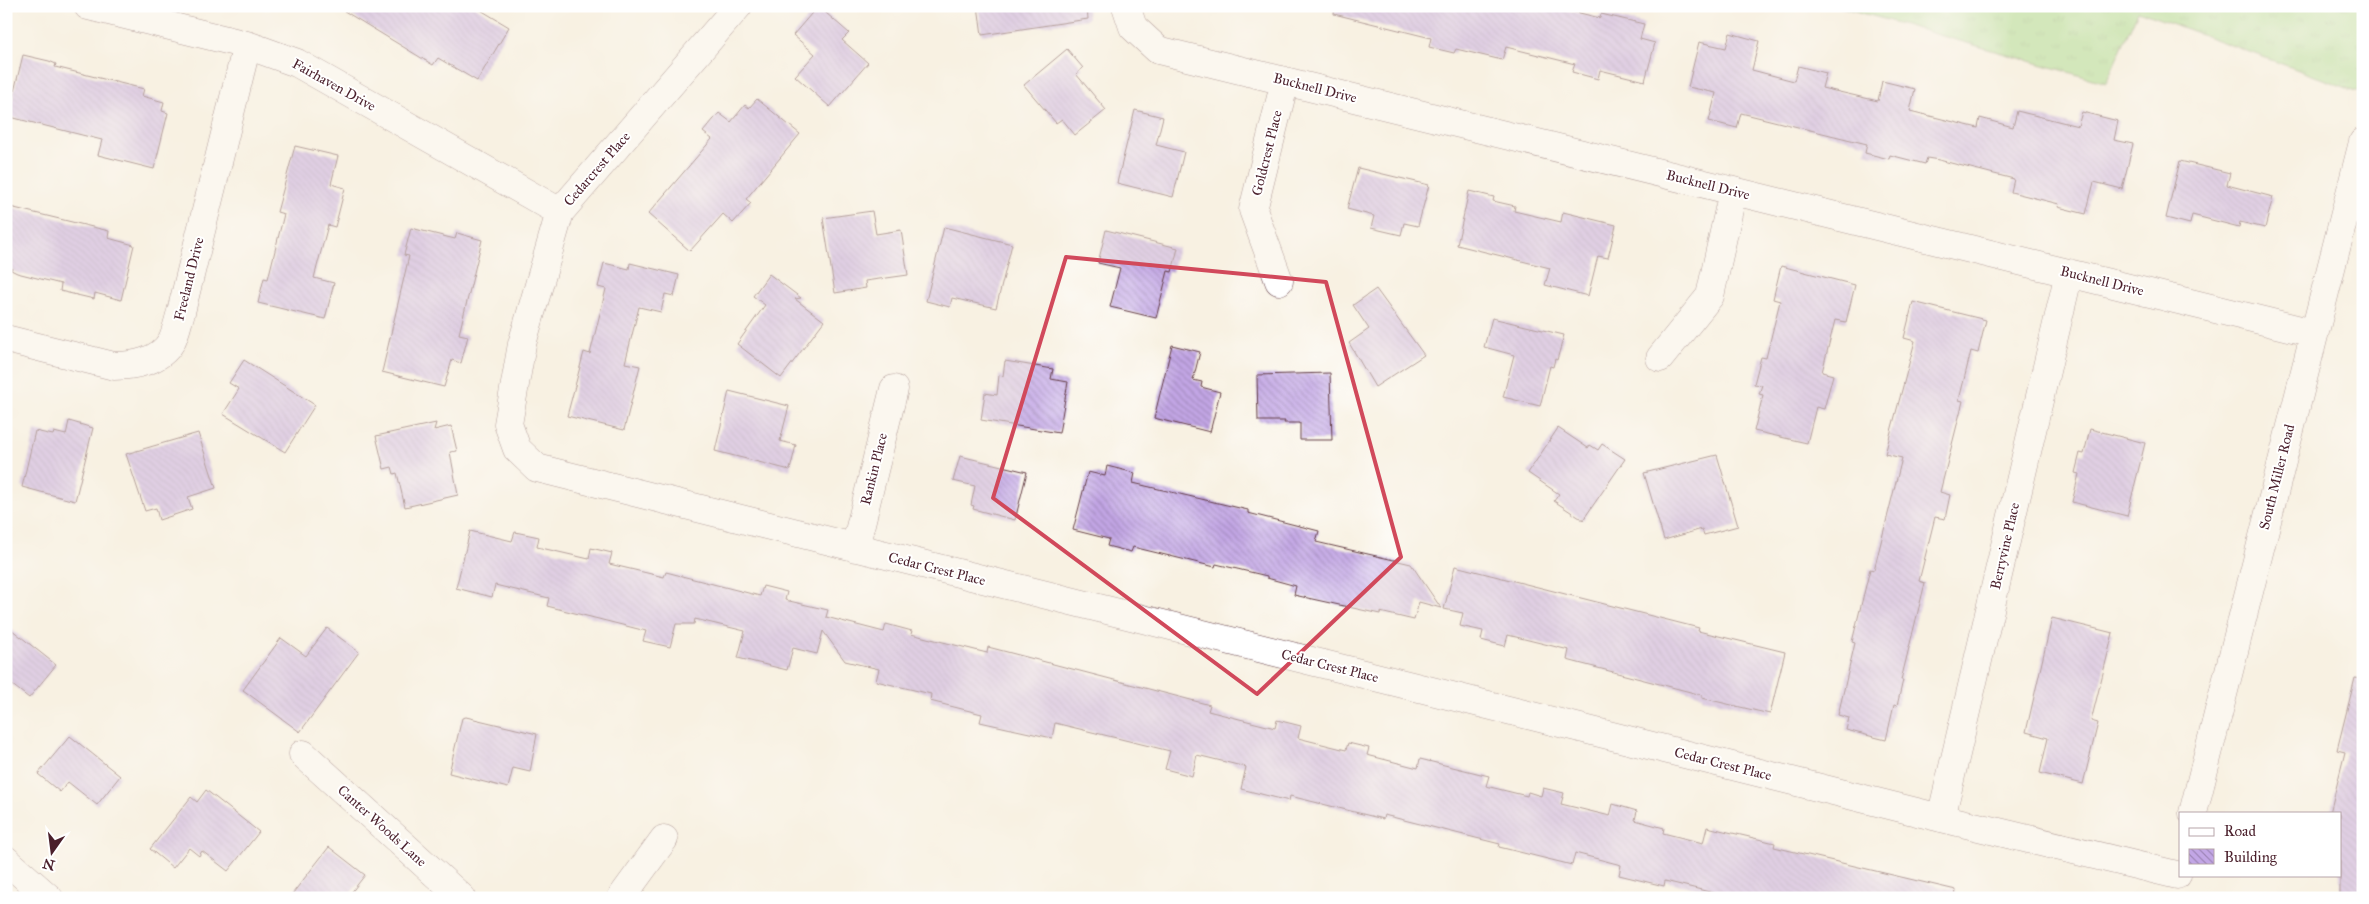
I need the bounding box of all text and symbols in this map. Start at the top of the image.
street label: Fairhaven Drive [289,55,379,115]
street label: Bucknell Drive [1271,69,1359,107]
street label: Goldcrest Place [1248,108,1286,198]
street label: Cedarcrest Place [560,128,634,210]
street label: Bucknell Drive [1664,166,1752,204]
street label: Freeland Drive [170,235,208,322]
street label: Bucknell Drive [2058,262,2146,300]
street label: South Miller Road [2256,422,2298,532]
street label: Rankin Place [857,431,891,507]
street label: Berryvine Place [1987,501,2023,591]
street label: Cedar Crest Place [887,549,988,589]
street label: Cedar Crest Place [1280,646,1381,686]
street label: Cedar Crest Place [1673,744,1774,784]
street label: Canter Woods Lane [334,782,430,871]
legend [2179,812,2342,876]
text: Road [2224,822,2256,840]
north arrow [28,826,78,876]
text: Building [2224,848,2278,866]
text: N [41,854,57,874]

